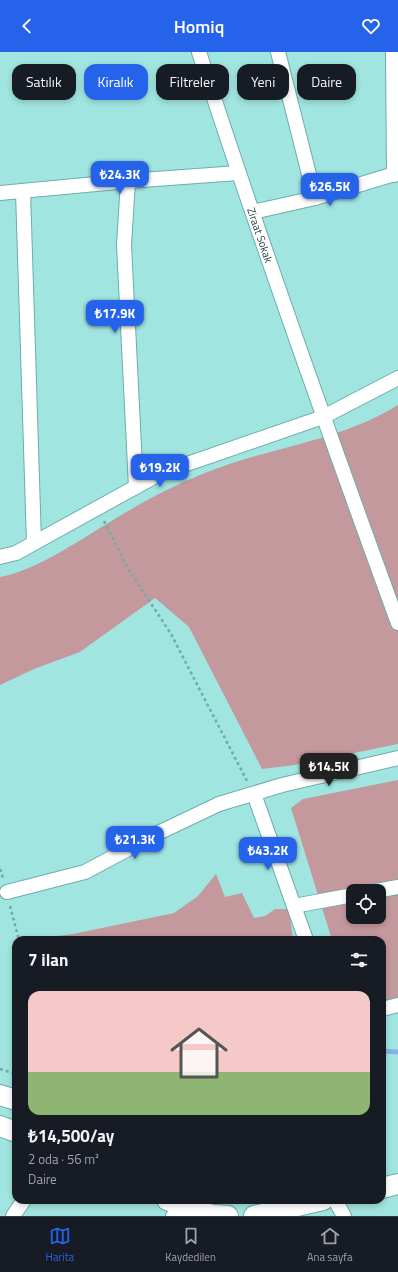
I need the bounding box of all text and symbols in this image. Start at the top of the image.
text: Homiq [174,13,224,40]
icon: back [16,15,38,37]
icon: heart [360,15,382,37]
chip: Satılık [12,64,76,100]
chip: Kiralık [84,64,148,100]
chip: Filtreler [156,64,229,100]
chip: Yeni [237,64,289,100]
chip: Daire [297,64,356,100]
pin: ₺24.3K [87,161,153,195]
text: ₺24.3K [100,164,140,184]
pin: ₺26.5K [297,173,363,207]
text: ₺26.5K [310,176,350,196]
street label: Ziraat Sokak [243,205,277,265]
pin: ₺17.9K [82,300,148,334]
text: ₺17.9K [95,303,135,323]
pin: ₺19.2K [127,454,193,488]
text: ₺19.2K [140,457,180,477]
pin: ₺14.5K [296,753,362,787]
text: ₺14.5K [309,756,349,776]
pin: ₺21.3K [102,826,168,860]
text: ₺21.3K [115,829,155,849]
pin: ₺43.2K [235,837,301,871]
text: ₺43.2K [248,840,288,860]
map controls [346,884,386,924]
button: locate [346,884,386,924]
text: 7 ilan [28,947,68,973]
icon: filters [348,949,370,971]
icon: home [163,1017,235,1089]
text: ₺14,500/ay [28,1123,114,1149]
text: 2 oda · 56 m² [28,1149,99,1169]
text: Daire [28,1169,57,1189]
tab: Harita [46,1225,74,1265]
tab: Kaydedilen [165,1225,216,1265]
tab: Ana sayfa [307,1225,352,1265]

